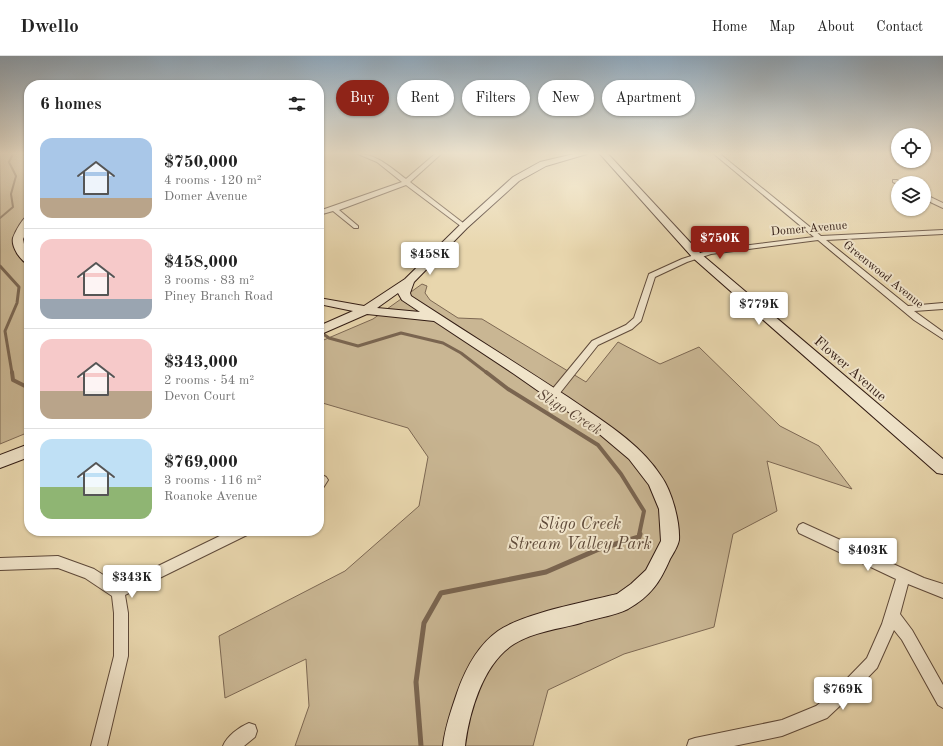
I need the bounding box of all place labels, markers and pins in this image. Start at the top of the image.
pin: $750K [692,226,748,260]
pin: $458K [402,242,458,276]
pin: $779K [731,292,787,326]
pin: $403K [840,538,896,572]
pin: $343K [104,565,160,599]
pin: $769K [815,677,871,711]

